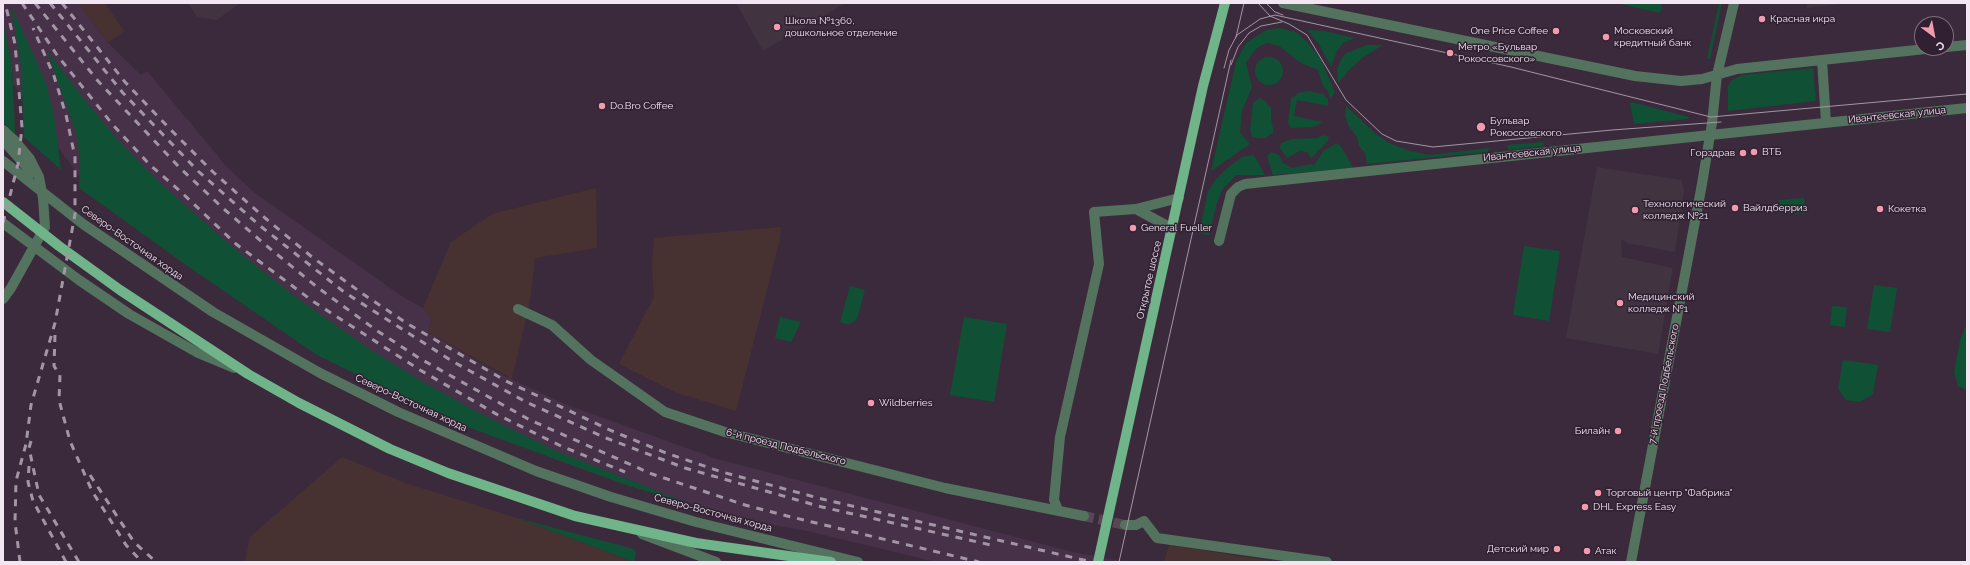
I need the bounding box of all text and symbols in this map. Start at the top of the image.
place label: Красная икра [1770,13,1835,25]
marker: Красная икра [1757,14,1767,24]
place label: Школа №1360, дошкольное отделение [785,15,897,38]
north arrow [1914,16,1954,56]
marker: Школа №1360, дошкольное отделение [772,22,782,32]
place label: One Price Coffee [1470,25,1548,37]
place label: Московский кредитный банк [1614,25,1691,48]
marker: One Price Coffee [1551,26,1561,36]
marker: Московский кредитный банк [1601,32,1611,42]
text: С [1933,38,1947,53]
place label: Метро «Бульвар Рокоссовского» [1458,41,1537,64]
marker: Метро «Бульвар Рокоссовского» [1445,48,1455,58]
place label: Do.Bro Coffee [610,100,673,112]
marker: Do.Bro Coffee [597,101,607,111]
street label: Ивантеевская улица [1848,104,1946,126]
place label: Бульвар Рокоссовского [1490,115,1562,138]
marker: Бульвар Рокоссовского [1475,121,1487,133]
street label: Ивантеевская улица [1483,142,1581,164]
place label: ВТБ [1762,146,1781,158]
place label: Горздрав [1690,147,1735,159]
marker: ВТБ [1749,147,1759,157]
marker: Горздрав [1738,148,1748,158]
place label: Технологический колледж №21 [1643,198,1726,222]
place label: Вайлдберриз [1743,202,1807,214]
street label: Северо-Восточная хорда [79,203,185,283]
marker: Вайлдберриз [1730,203,1740,213]
place label: Кокетка [1888,203,1926,215]
marker: Кокетка [1875,204,1885,214]
marker: Технологический колледж №21 [1630,205,1640,215]
place label: General Fueller [1141,222,1212,234]
marker: General Fueller [1128,223,1138,233]
street label: Открытое шоссе [1134,240,1164,320]
place label: Медицинский колледж №1 [1628,291,1694,314]
marker: Медицинский колледж №1 [1615,298,1625,308]
street label: 7-й проезд Подбельского [1646,323,1682,445]
street label: Северо-Восточная хорда [353,372,469,434]
place label: Wildberries [879,397,933,409]
marker: Wildberries [866,398,876,408]
place label: Билайн [1575,425,1610,437]
street label: 6-й проезд Подбельского [725,426,847,468]
marker: Билайн [1613,426,1623,436]
place label: Торговый центр "Фабрика" [1606,487,1733,499]
marker: Торговый центр "Фабрика" [1593,488,1603,498]
street label: Северо-Восточная хорда [653,491,773,535]
place label: DHL Express Easy [1593,501,1676,513]
marker: DHL Express Easy [1580,502,1590,512]
place label: Детский мир [1487,543,1549,555]
marker: Детский мир [1552,544,1562,554]
place label: Атак [1595,545,1617,557]
marker: Атак [1582,546,1592,556]

